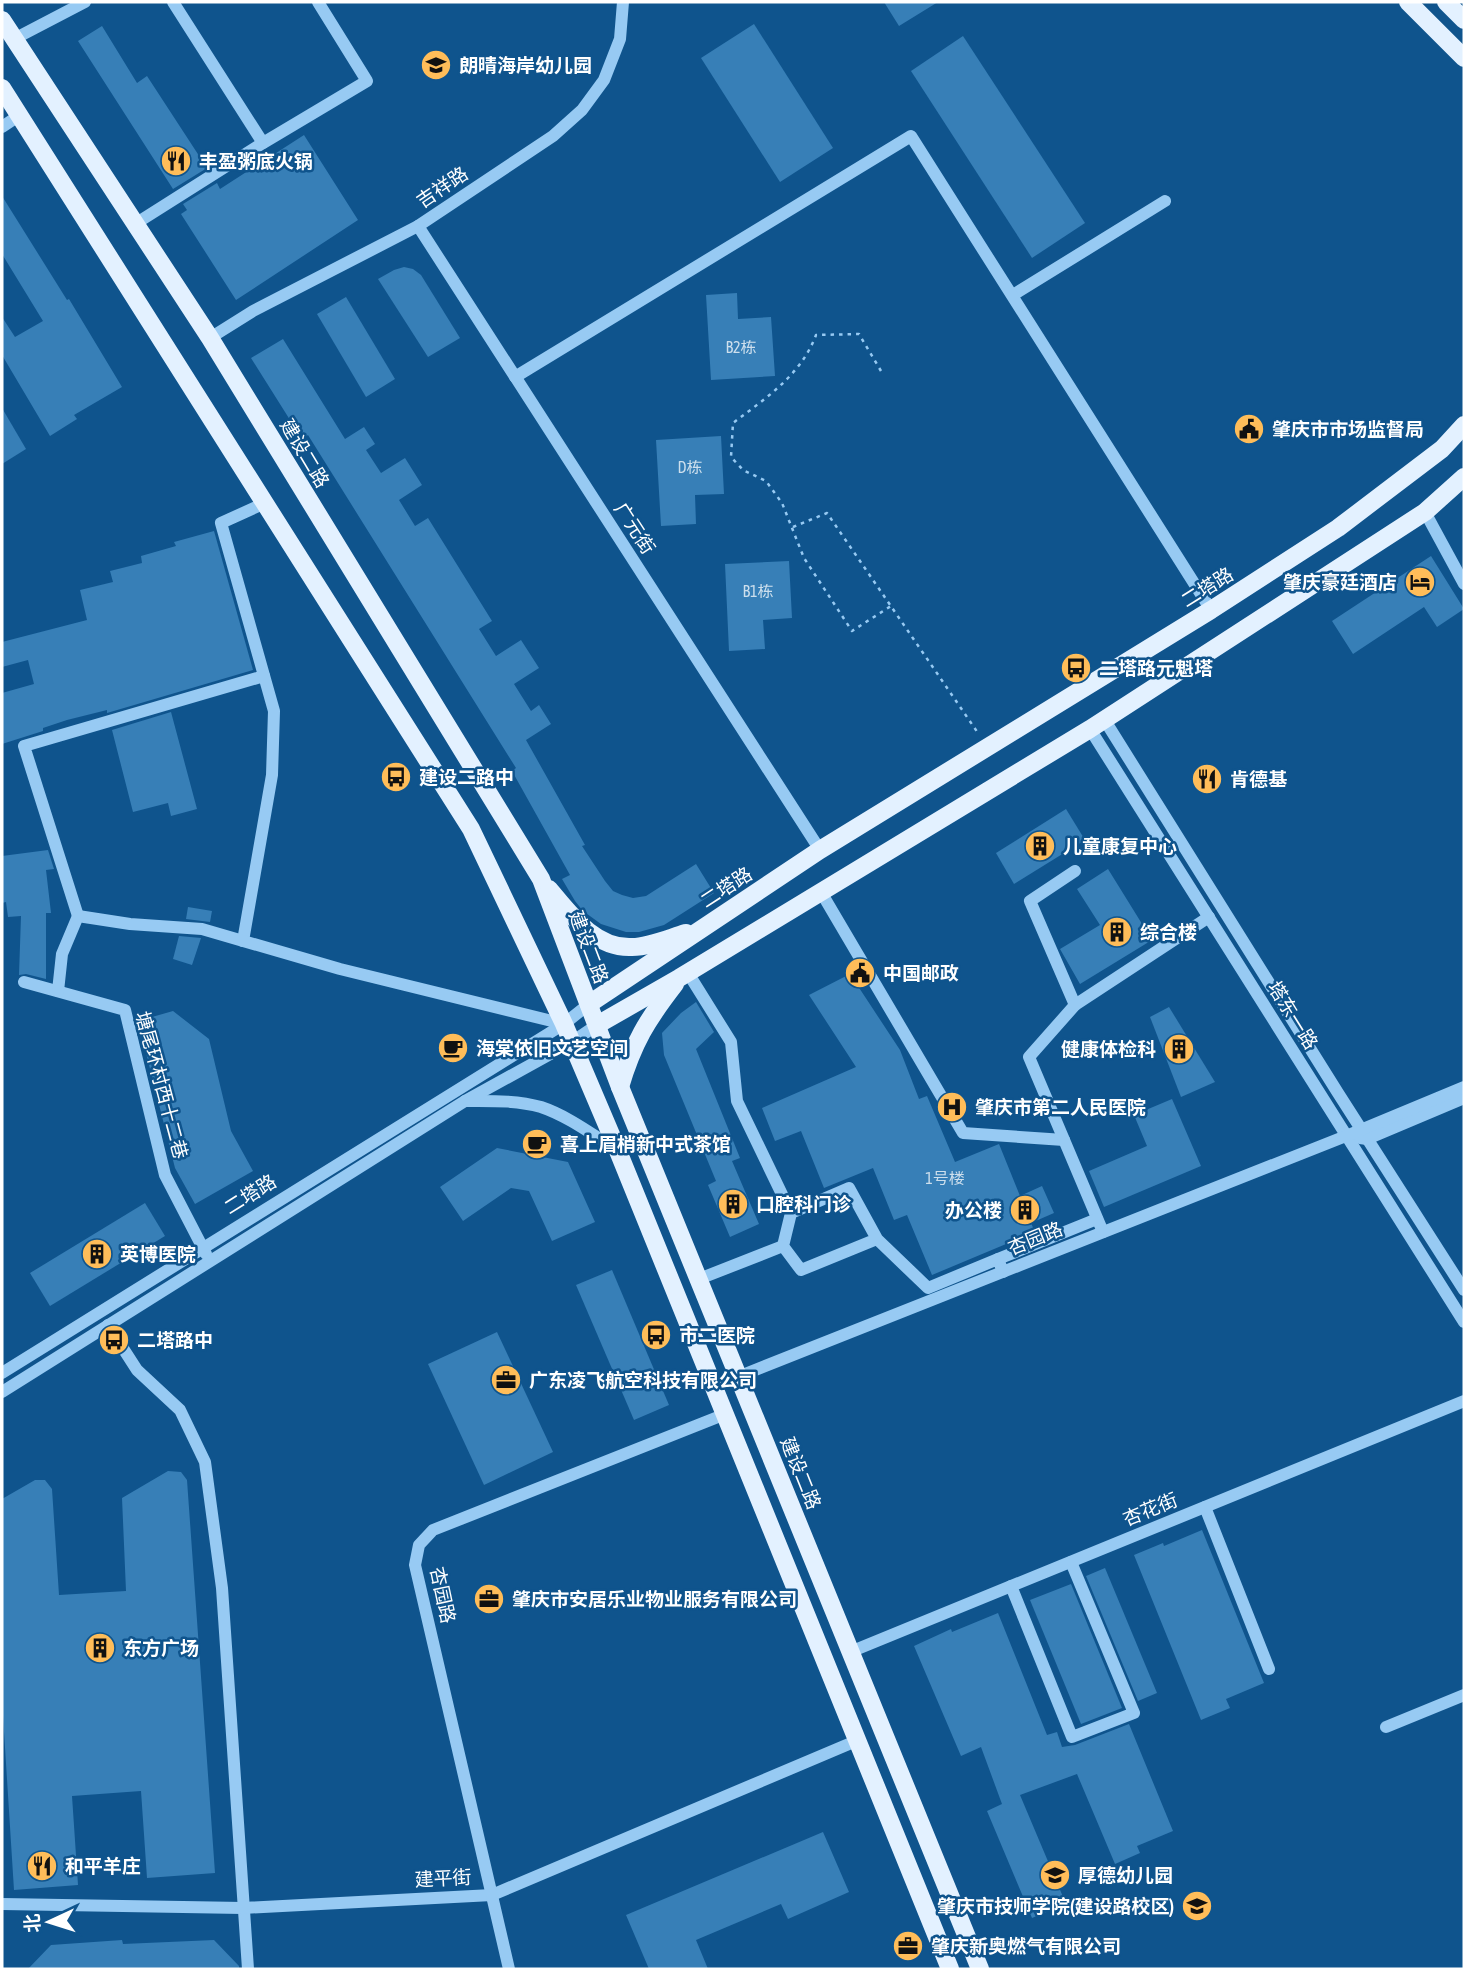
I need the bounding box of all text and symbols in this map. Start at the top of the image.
school or university icon: 朗晴海岸幼儿园 [419,48,453,82]
place label: 朗晴海岸幼儿园 [459,54,592,76]
restaurant icon: 丰盈粥底火锅 [159,144,193,178]
place label: 丰盈粥底火锅 [199,150,313,172]
street label: 吉祥路 [412,162,472,212]
house number: B2栋 [725,338,757,356]
public building icon: 肇庆市市场监督局 [1232,412,1266,446]
street label: 建设二路 [276,415,334,491]
place label: 肇庆市市场监督局 [1272,418,1424,440]
house number: D栋 [678,458,702,476]
street label: 广元街 [610,498,660,558]
street label: 二塔路 [1177,563,1237,611]
hotel icon: 肇庆豪廷酒店 [1403,565,1437,599]
place label: 肇庆豪廷酒店 [1283,571,1397,593]
house number: B1栋 [742,582,774,600]
bus stop icon: 二塔路元魁塔 [1059,651,1093,685]
place label: 二塔路元魁塔 [1099,657,1213,679]
bus stop icon: 建设二路中 [379,760,413,794]
restaurant icon: 肯德基 [1190,762,1224,796]
place label: 建设二路中 [419,766,514,788]
place label: 肯德基 [1230,768,1288,790]
building icon: 儿童康复中心 [1023,829,1057,863]
place label: 儿童康复中心 [1063,835,1177,857]
street label: 二塔路 [696,862,756,912]
street label: 建设二路 [565,908,613,986]
building icon: 综合楼 [1100,915,1134,949]
place label: 综合楼 [1140,921,1197,943]
public building icon: 中国邮政 [843,956,877,990]
place label: 中国邮政 [883,962,959,984]
street label: 塔东一路 [1264,977,1322,1053]
street label: 塘尾环村西十二巷 [132,1009,192,1161]
cafe icon: 海棠依旧文艺空间 [436,1031,470,1065]
building icon: 健康体检科 [1162,1032,1196,1066]
place label: 海棠依旧文艺空间 [476,1037,628,1059]
place label: 健康体检科 [1061,1038,1156,1060]
hospital icon: 肇庆市第二人民医院 [935,1090,969,1124]
place label: 肇庆市第二人民医院 [975,1096,1146,1118]
cafe icon: 喜上眉梢新中式茶馆 [520,1127,554,1161]
place label: 喜上眉梢新中式茶馆 [560,1133,731,1155]
house number: 1号楼 [925,1169,965,1187]
street label: 二塔路 [220,1170,280,1218]
building icon: 口腔科门诊 [716,1187,750,1221]
place label: 口腔科门诊 [756,1193,852,1215]
building icon: 办公楼 [1008,1193,1042,1227]
place label: 办公楼 [945,1199,1002,1221]
street label: 杏园路 [1004,1217,1066,1259]
building icon: 英博医院 [80,1237,114,1271]
place label: 英博医院 [120,1243,196,1265]
bus stop icon: 市二医院 [639,1318,673,1352]
bus stop icon: 二塔路中 [97,1323,131,1357]
place label: 市二医院 [679,1324,755,1346]
place label: 二塔路中 [137,1329,213,1351]
office icon: 广东凌飞航空科技有限公司 [489,1363,523,1397]
place label: 广东凌飞航空科技有限公司 [529,1369,757,1391]
street label: 建设二路 [777,1434,825,1512]
street label: 杏花街 [1119,1488,1181,1530]
street label: 杏园路 [426,1565,460,1625]
office icon: 肇庆市安居乐业物业服务有限公司 [472,1582,506,1616]
place label: 肇庆市安居乐业物业服务有限公司 [512,1588,797,1610]
building icon: 东方广场 [83,1631,117,1665]
place label: 东方广场 [123,1637,199,1659]
restaurant icon: 和平羊庄 [25,1849,59,1883]
place label: 和平羊庄 [65,1855,141,1877]
school or university icon: 厚德幼儿园 [1038,1858,1072,1892]
place label: 厚德幼儿园 [1078,1864,1173,1886]
street label: 建平街 [414,1866,472,1890]
north arrow [14,1887,84,1957]
school or university icon: 肇庆市技师学院(建设路校区) [1180,1889,1214,1923]
place label: 肇庆市技师学院(建设路校区) [937,1895,1174,1917]
text: 北 [20,1913,44,1933]
office icon: 肇庆新奥燃气有限公司 [891,1929,925,1963]
place label: 肇庆新奥燃气有限公司 [931,1935,1121,1957]

